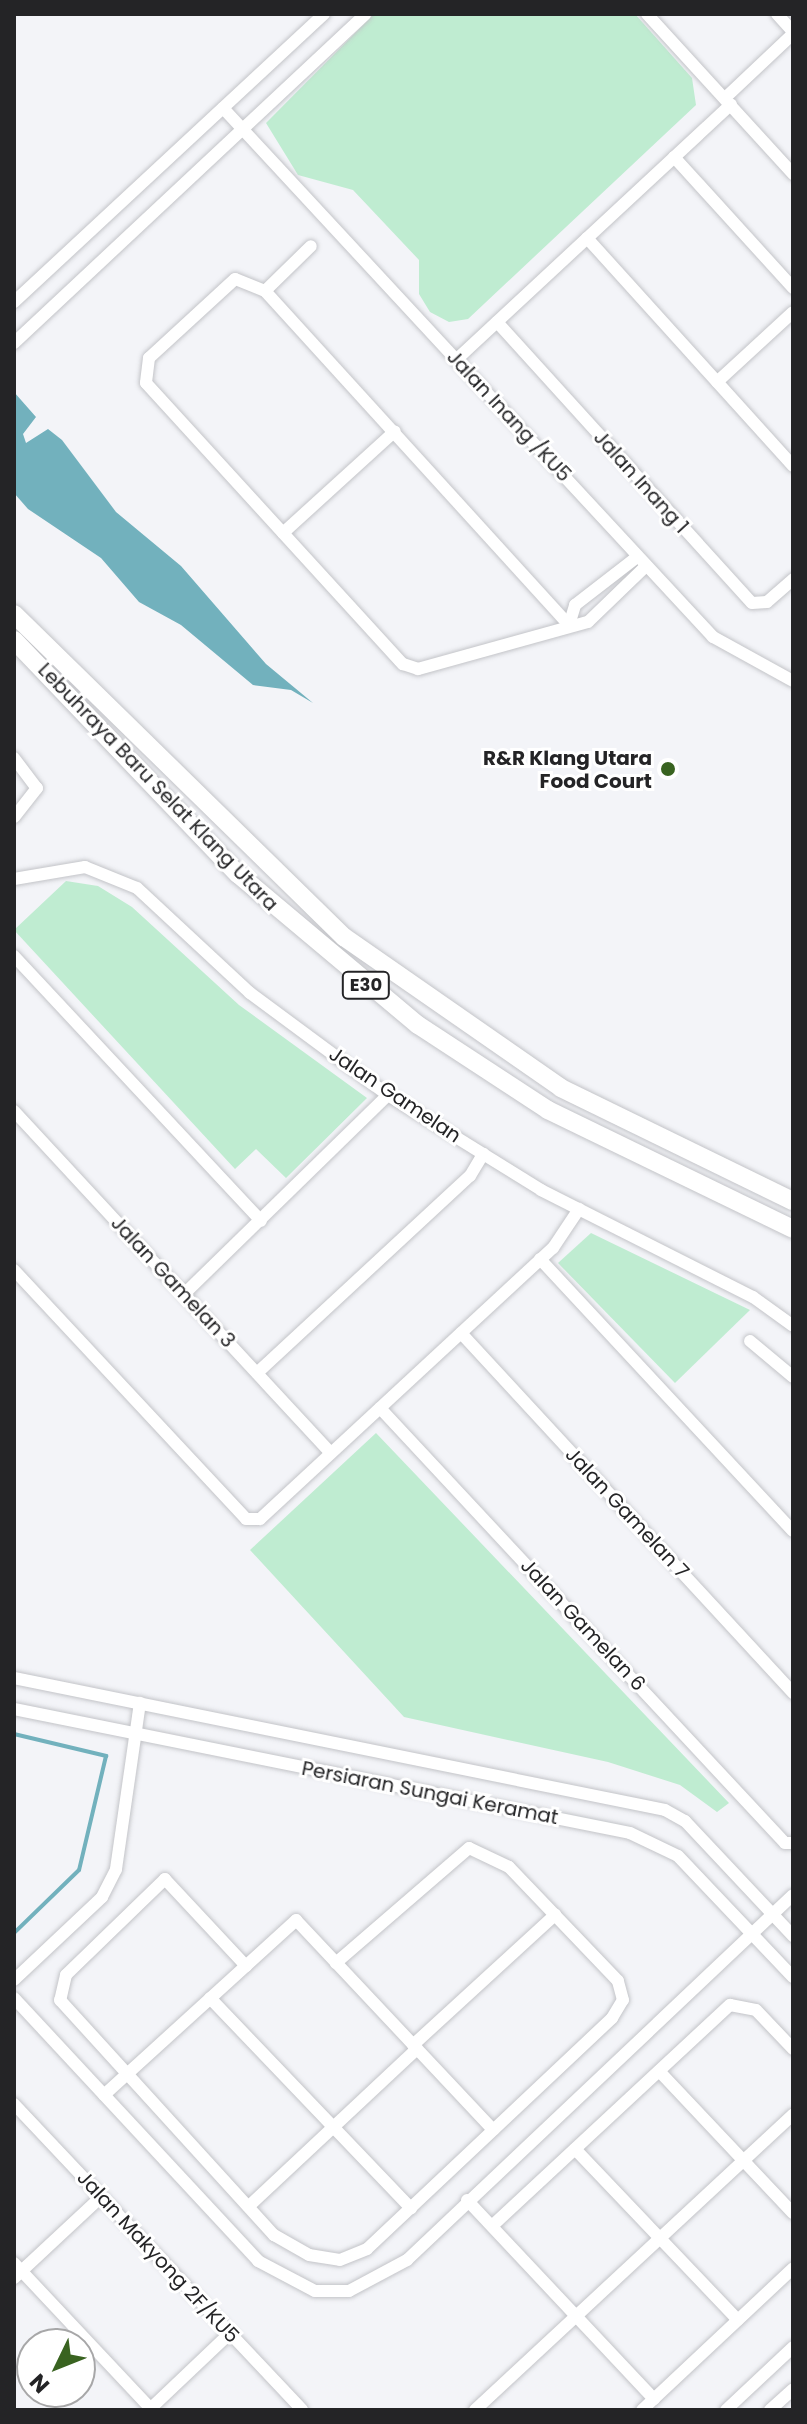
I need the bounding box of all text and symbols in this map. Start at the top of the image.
street label: Jalan Inang /KU5 [442,345,576,487]
street label: Jalan Inang 1 [589,426,693,538]
street label: Lebuhraya Baru Selat Klang Utara [33,658,283,916]
place label: R&R Klang Utara Food Court [483,746,652,793]
marker: R&R Klang Utara Food Court [659,760,677,778]
road number: E30 [340,971,392,999]
street label: Jalan Gamelan [324,1042,466,1148]
street label: Jalan Gamelan 3 [106,1211,240,1353]
street label: Jalan Gamelan 7 [560,1443,694,1583]
street label: Jalan Gamelan 6 [516,1554,650,1696]
street label: Persiaran Sungai Keramat [300,1756,560,1830]
street label: Jalan Makyong 2F/KU5 [72,2166,244,2348]
north arrow [16,2328,96,2408]
text: N [23,2367,57,2400]

